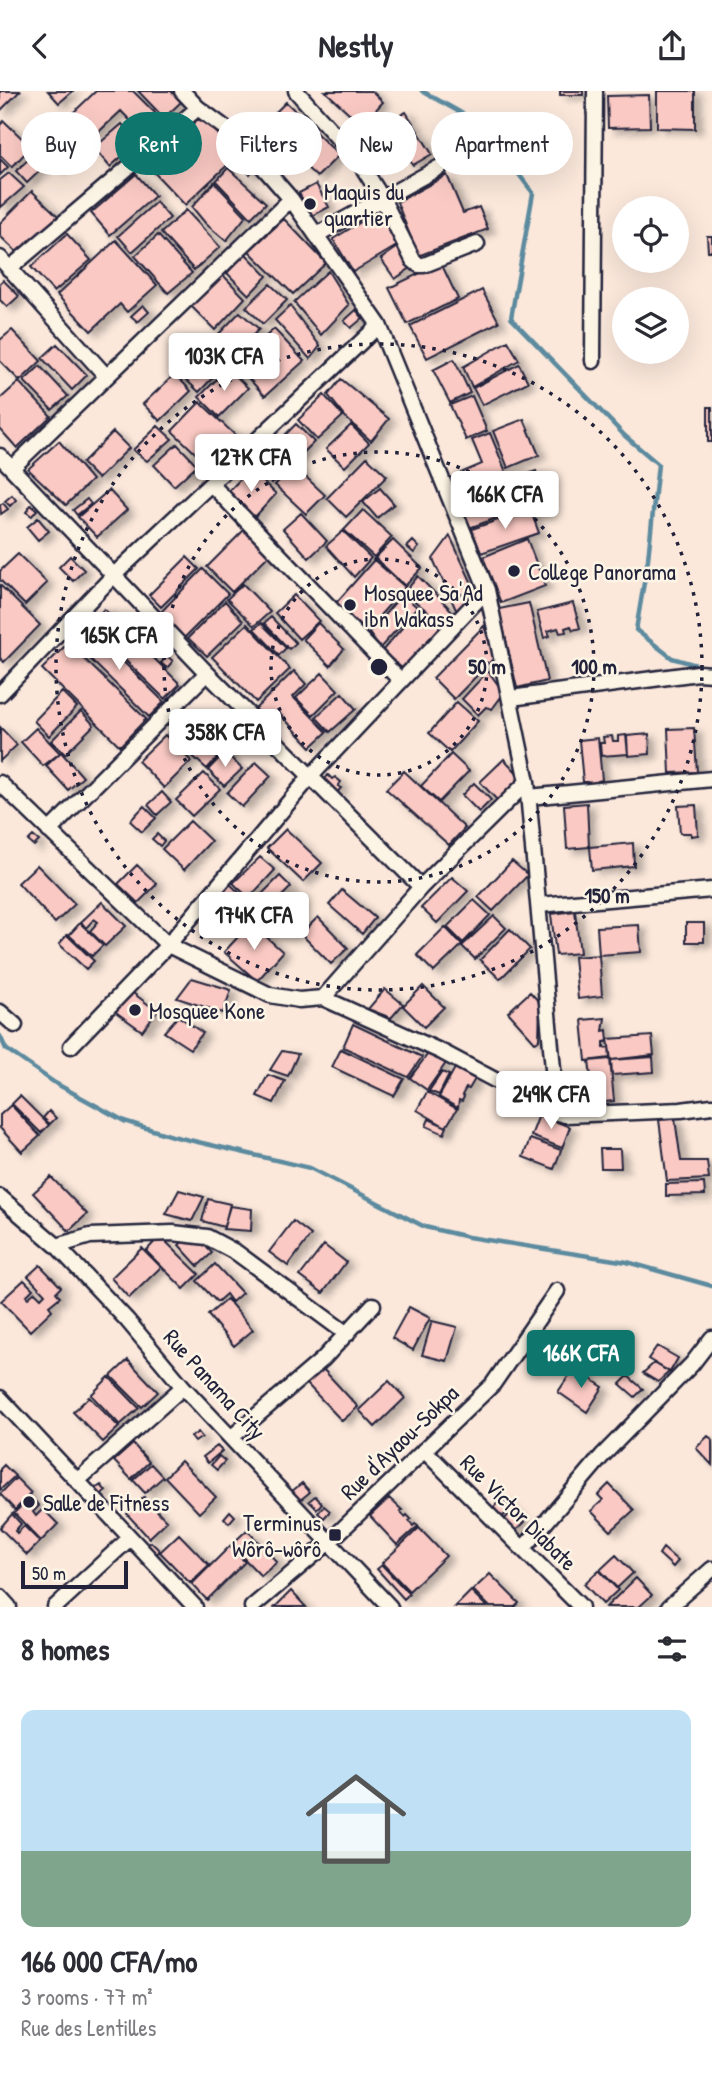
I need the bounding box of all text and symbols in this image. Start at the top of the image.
text: Nestly [318,24,394,67]
icon: back [21,27,59,65]
icon: share [653,27,691,65]
chip: Buy [21,112,101,175]
chip: Rent [115,112,202,175]
chip: Filters [216,112,322,175]
chip: New [336,112,417,175]
chip: Apartment [431,112,573,175]
place label: Maquis du quartier [324,176,404,233]
marker: Maquis du quartier [302,196,318,212]
map controls [612,196,689,364]
button: locate [612,196,689,273]
button: layers [612,287,689,364]
pin: 103K CFA [152,334,296,393]
text: 103K CFA [185,340,263,371]
pin: 127K CFA [179,435,323,494]
text: 127K CFA [211,441,291,472]
pin: 166K CFA [433,471,577,531]
text: 166K CFA [467,478,543,509]
place label: College Panorama [528,556,676,587]
marker: College Panorama [506,563,522,579]
place label: Mosquee Sa'Ad ibn Wakass [364,577,483,634]
marker: Mosquee Sa'Ad ibn Wakass [342,597,358,613]
pin: 165K CFA [47,613,191,672]
text: 165K CFA [80,619,158,650]
text: 50 m [468,652,506,681]
text: 100 m [571,652,617,681]
centre of rings [367,655,391,679]
pin: 358K CFA [153,709,297,769]
text: 358K CFA [185,716,265,747]
text: 150 m [584,881,630,910]
pin: 174K CFA [182,893,326,952]
text: 174K CFA [215,899,293,930]
place label: Mosquee Kone [149,995,265,1026]
marker: Mosquee Kone [127,1002,143,1018]
pin: 249K CFA [479,1072,623,1131]
text: 249K CFA [512,1078,590,1109]
street label: Rue Panama City [157,1322,273,1446]
pin: 166K CFA [509,1331,653,1390]
text: 166K CFA [543,1337,619,1368]
street label: Rue d'Ayaou-Sokpa [333,1378,465,1506]
street label: Rue Victor Diabate [454,1447,584,1577]
place label: Salle de Fitness [43,1487,169,1518]
marker: Salle de Fitness [21,1494,37,1510]
place label: Terminus Wôrô-wôrô [232,1507,321,1564]
marker: Terminus Wôrô-wôrô [327,1527,343,1543]
scale bar [21,1558,128,1590]
text: 50 m [32,1560,66,1586]
text: 8 homes [21,1629,109,1669]
icon: filters [653,1630,691,1668]
icon: home [293,1756,419,1882]
text: 166 000 CFA/mo [21,1941,197,1981]
text: 3 rooms · 77 m² [21,1981,153,2012]
text: Rue des Lentilles [21,2012,156,2043]

